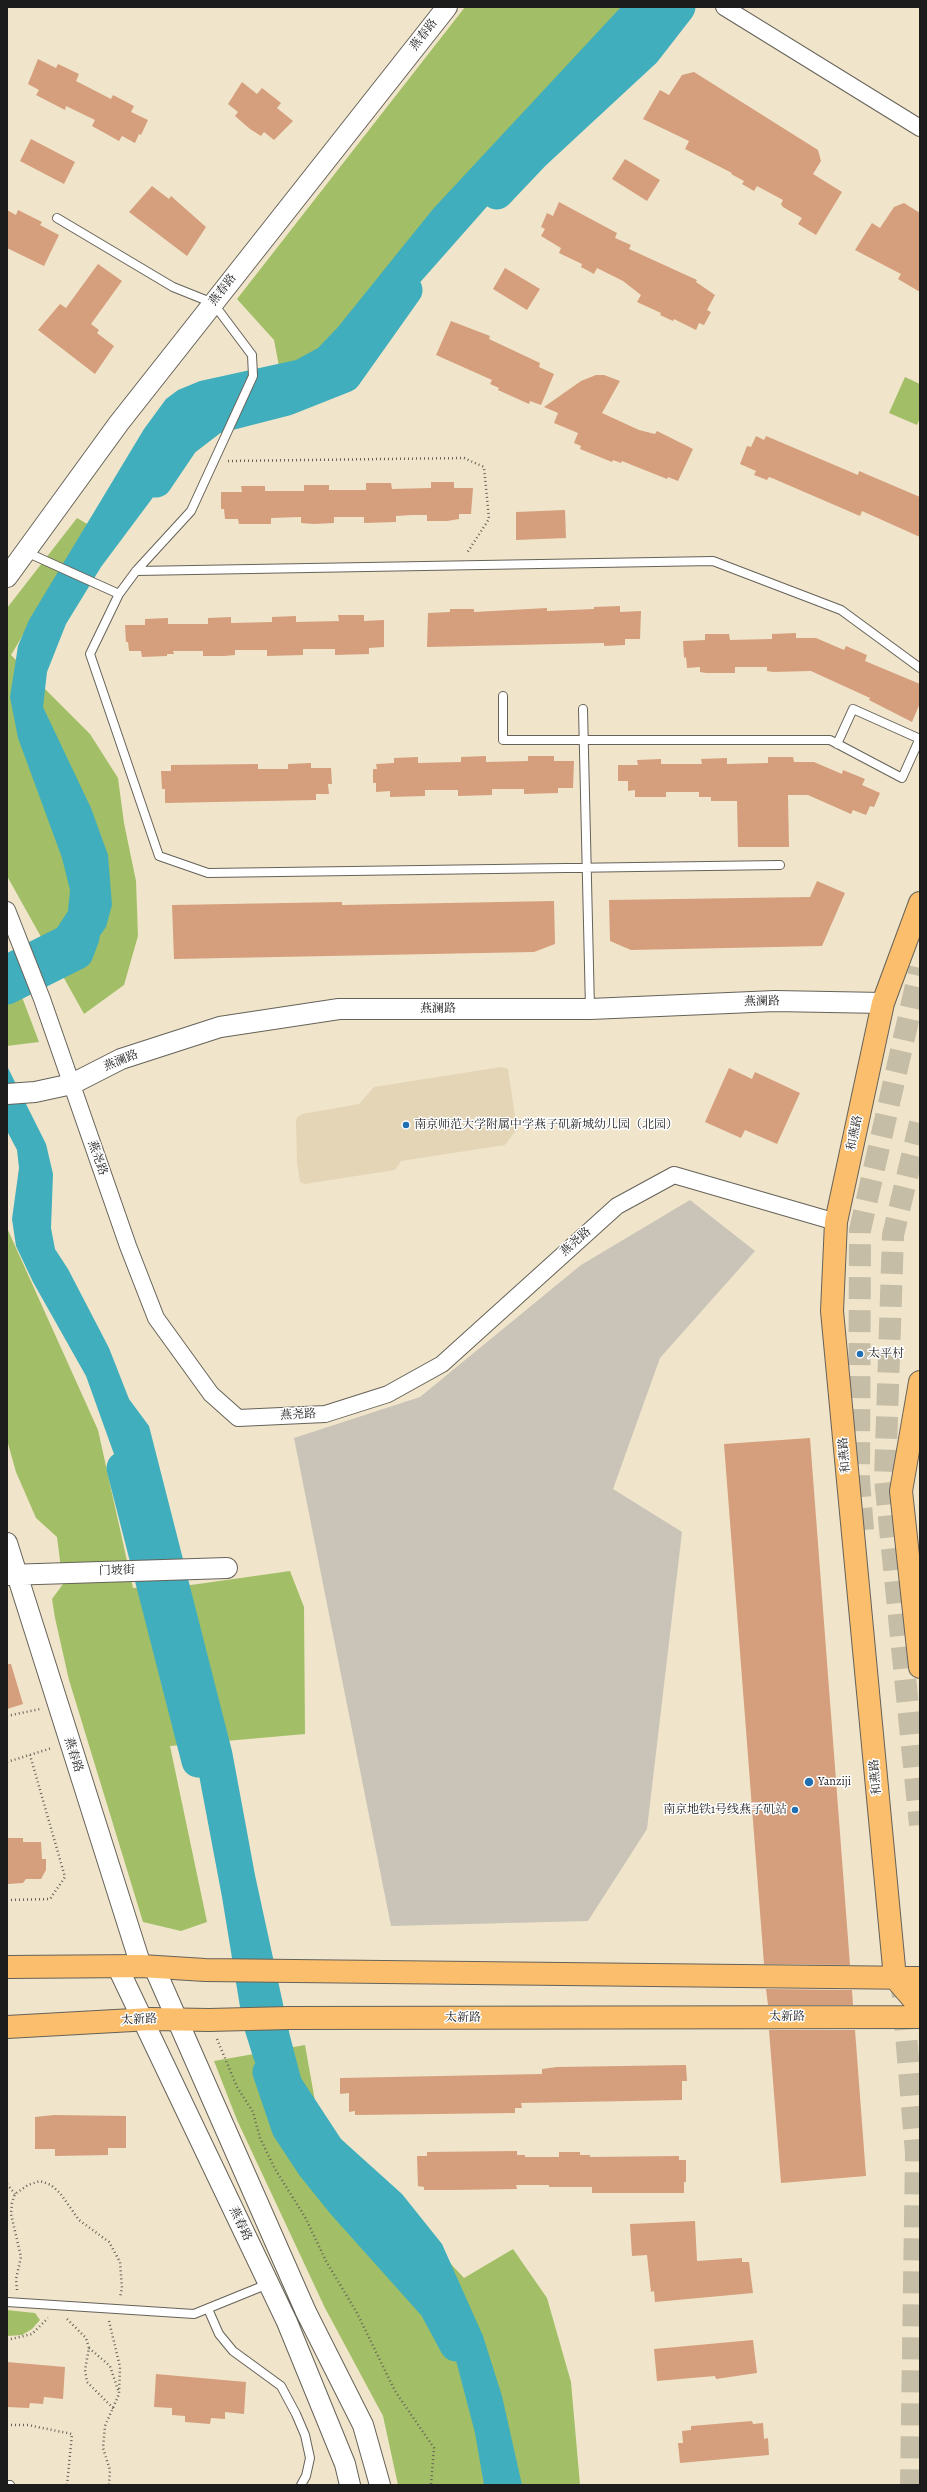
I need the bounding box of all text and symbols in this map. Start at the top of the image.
street label: 燕春路 [407,16,441,54]
street label: 燕春路 [206,271,240,309]
street label: 燕澜路 [744,994,780,1010]
street label: 燕澜路 [420,1002,456,1016]
street label: 燕澜路 [102,1048,140,1074]
street label: 和燕路 [844,1114,866,1152]
place label: 南京师范大学附属中学燕子矶新城幼儿园（北园） [414,1118,678,1132]
marker: 南京师范大学附属中学燕子矶新城幼儿园（北园） [401,1120,411,1130]
street label: 燕尧路 [84,1139,110,1177]
street label: 燕尧路 [558,1225,594,1259]
place label: 太平村 [868,1347,904,1361]
marker: 太平村 [855,1349,865,1359]
street label: 燕尧路 [280,1407,316,1423]
street label: 和燕路 [836,1436,854,1474]
street label: 门坡街 [99,1563,135,1579]
street label: 燕春路 [61,1736,85,1774]
street label: 和燕路 [867,1758,885,1796]
place label: Yanziji [818,1775,851,1789]
marker: Yanziji [803,1776,815,1788]
place label: 南京地铁1号线燕子矶站 [663,1803,787,1817]
marker: 南京地铁1号线燕子矶站 [790,1805,800,1815]
street label: 太新路 [769,2010,805,2024]
street label: 太新路 [445,2011,481,2025]
street label: 太新路 [121,2012,157,2028]
street label: 燕春路 [226,2205,254,2243]

